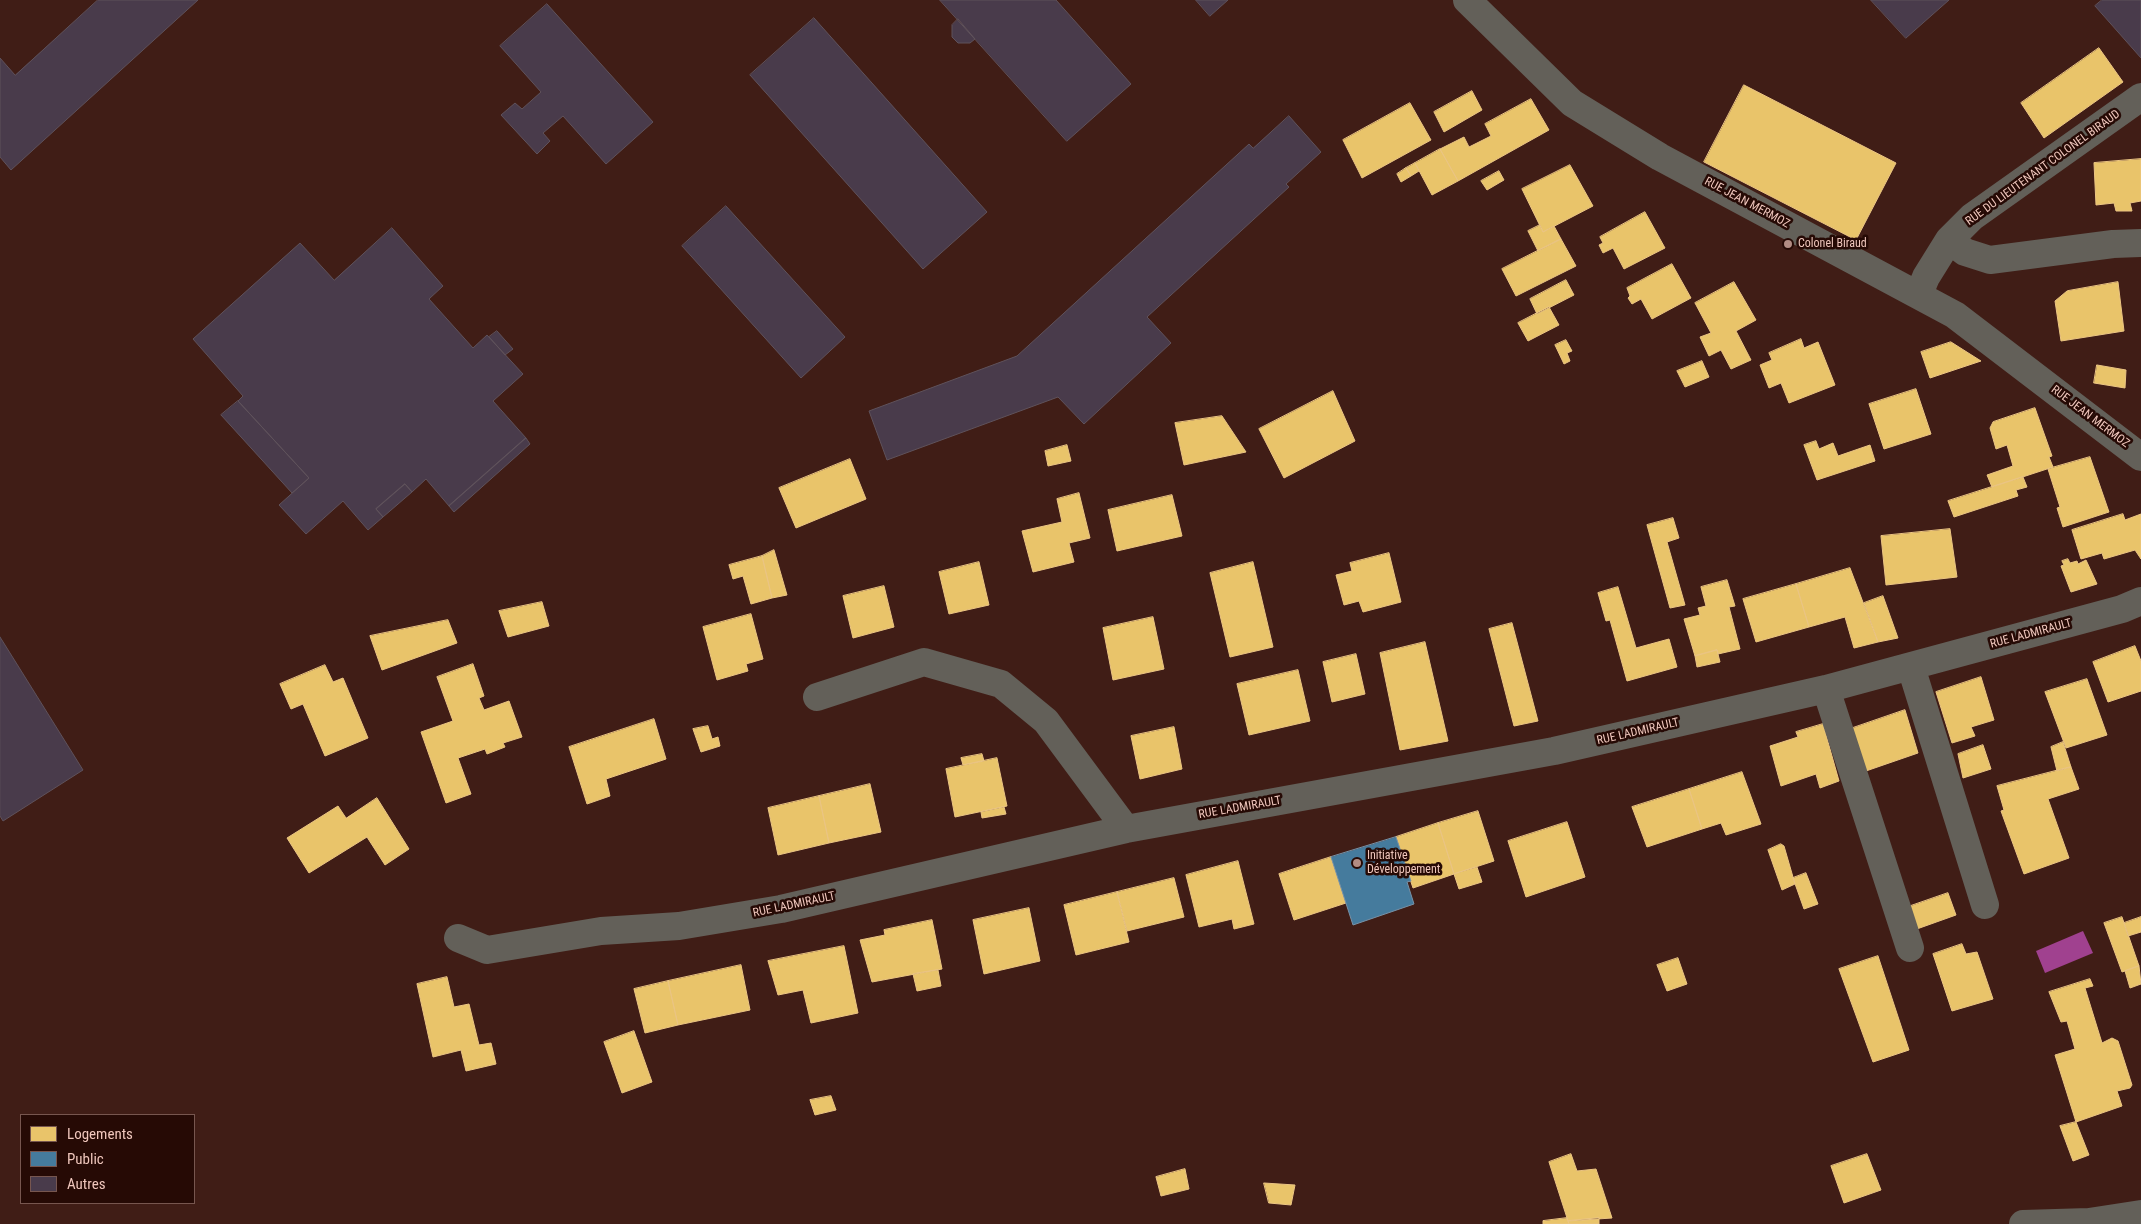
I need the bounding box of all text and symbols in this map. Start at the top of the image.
street label: RUE DU LIEUTENANT COLONEL BIRAUD [1963,107,2123,229]
street label: RUE JEAN MERMOZ [1702,174,1792,232]
place label: Colonel Biraud [1798,237,1867,251]
marker: Colonel Biraud [1782,238,1794,250]
street label: RUE JEAN MERMOZ [2048,383,2132,451]
street label: RUE LADMIRAULT [1989,616,2073,652]
street label: RUE LADMIRAULT [1596,716,1680,748]
street label: RUE LADMIRAULT [1198,794,1282,822]
place label: Initiative Développement [1367,849,1440,877]
marker: Initiative Développement [1351,857,1363,869]
street label: RUE LADMIRAULT [752,889,836,921]
legend [20,1114,195,1204]
text: Logements [67,1125,133,1143]
text: Public [67,1150,104,1168]
text: Autres [67,1175,106,1193]

